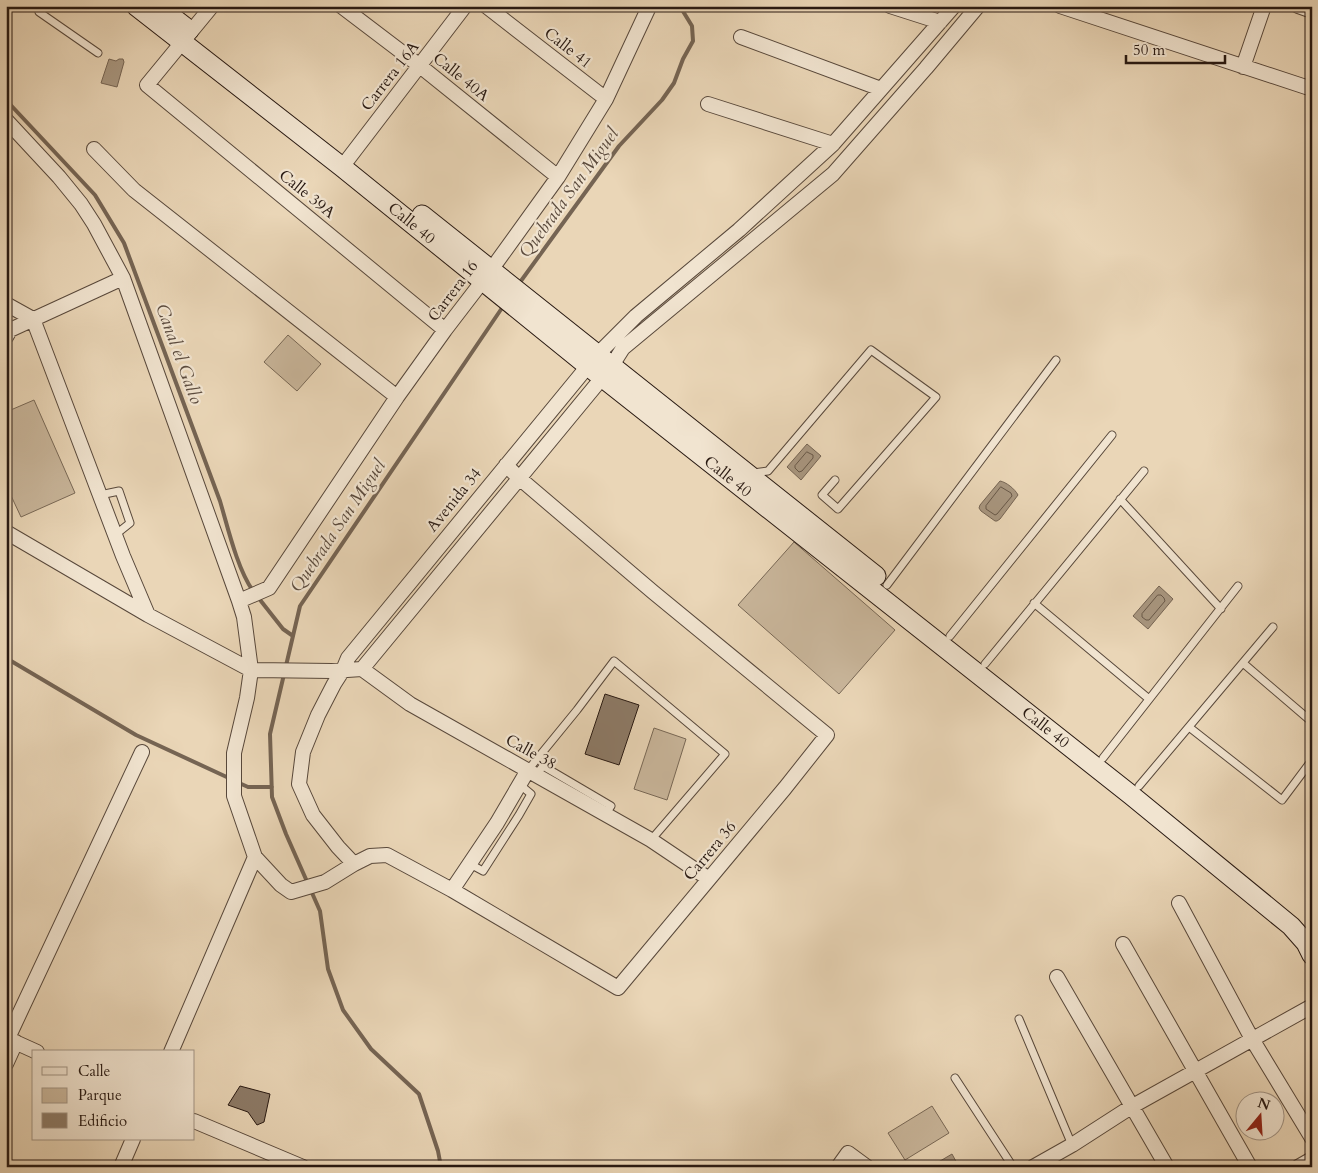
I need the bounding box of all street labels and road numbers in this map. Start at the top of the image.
street label: Calle 41 [539,22,597,74]
street label: Carrera 16A [356,36,425,115]
street label: Calle 40A [428,47,494,107]
street label: Calle 39A [274,164,340,224]
street label: Calle 40 [383,197,440,249]
street label: Carrera 16 [423,256,483,326]
street label: Calle 40 [699,451,756,502]
street label: Avenida 34 [421,463,487,537]
street label: Calle 40 [1017,702,1074,753]
street label: Calle 38 [502,729,560,775]
street label: Carrera 36 [679,817,741,885]

